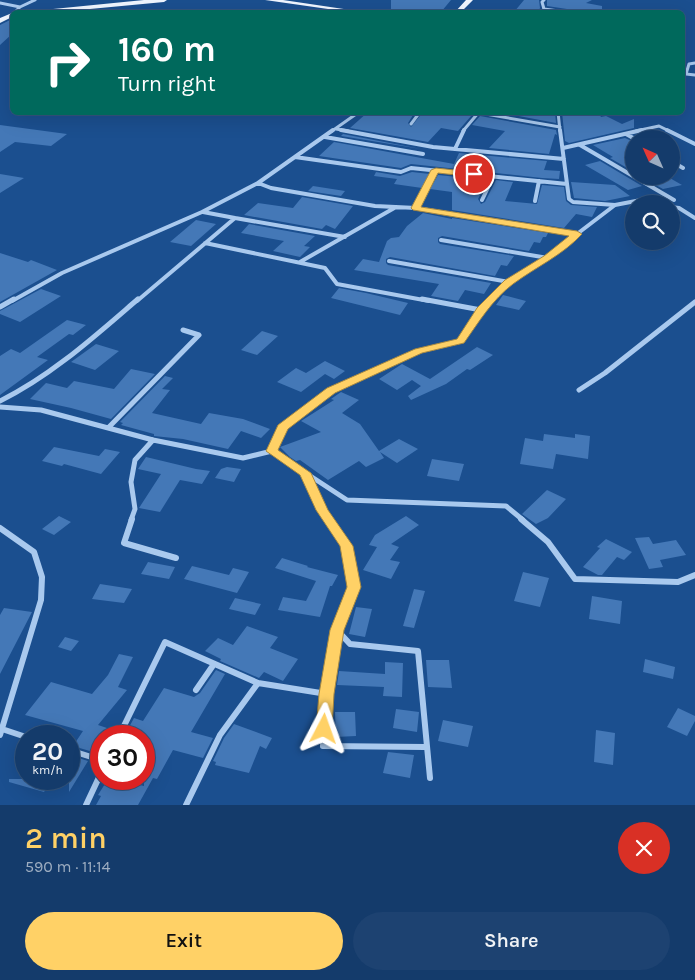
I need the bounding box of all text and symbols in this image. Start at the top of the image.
text: 160 m [118,29,216,70]
icon: right [35,30,100,95]
text: Turn right [118,71,216,97]
north arrow [625,130,680,185]
map controls [625,130,680,250]
pin [453,153,495,195]
icon: arrive [460,160,488,188]
button: search [625,195,680,250]
position arrow [297,702,349,754]
speed limit sign: 30 [90,725,155,790]
text: 20 [32,737,63,766]
text: km/h [32,763,63,777]
text: 2 min [25,820,107,856]
button: close [618,822,670,874]
text: 590 m · 11:14 [25,857,111,876]
button: Exit [25,912,343,970]
button: Share [353,912,670,970]

